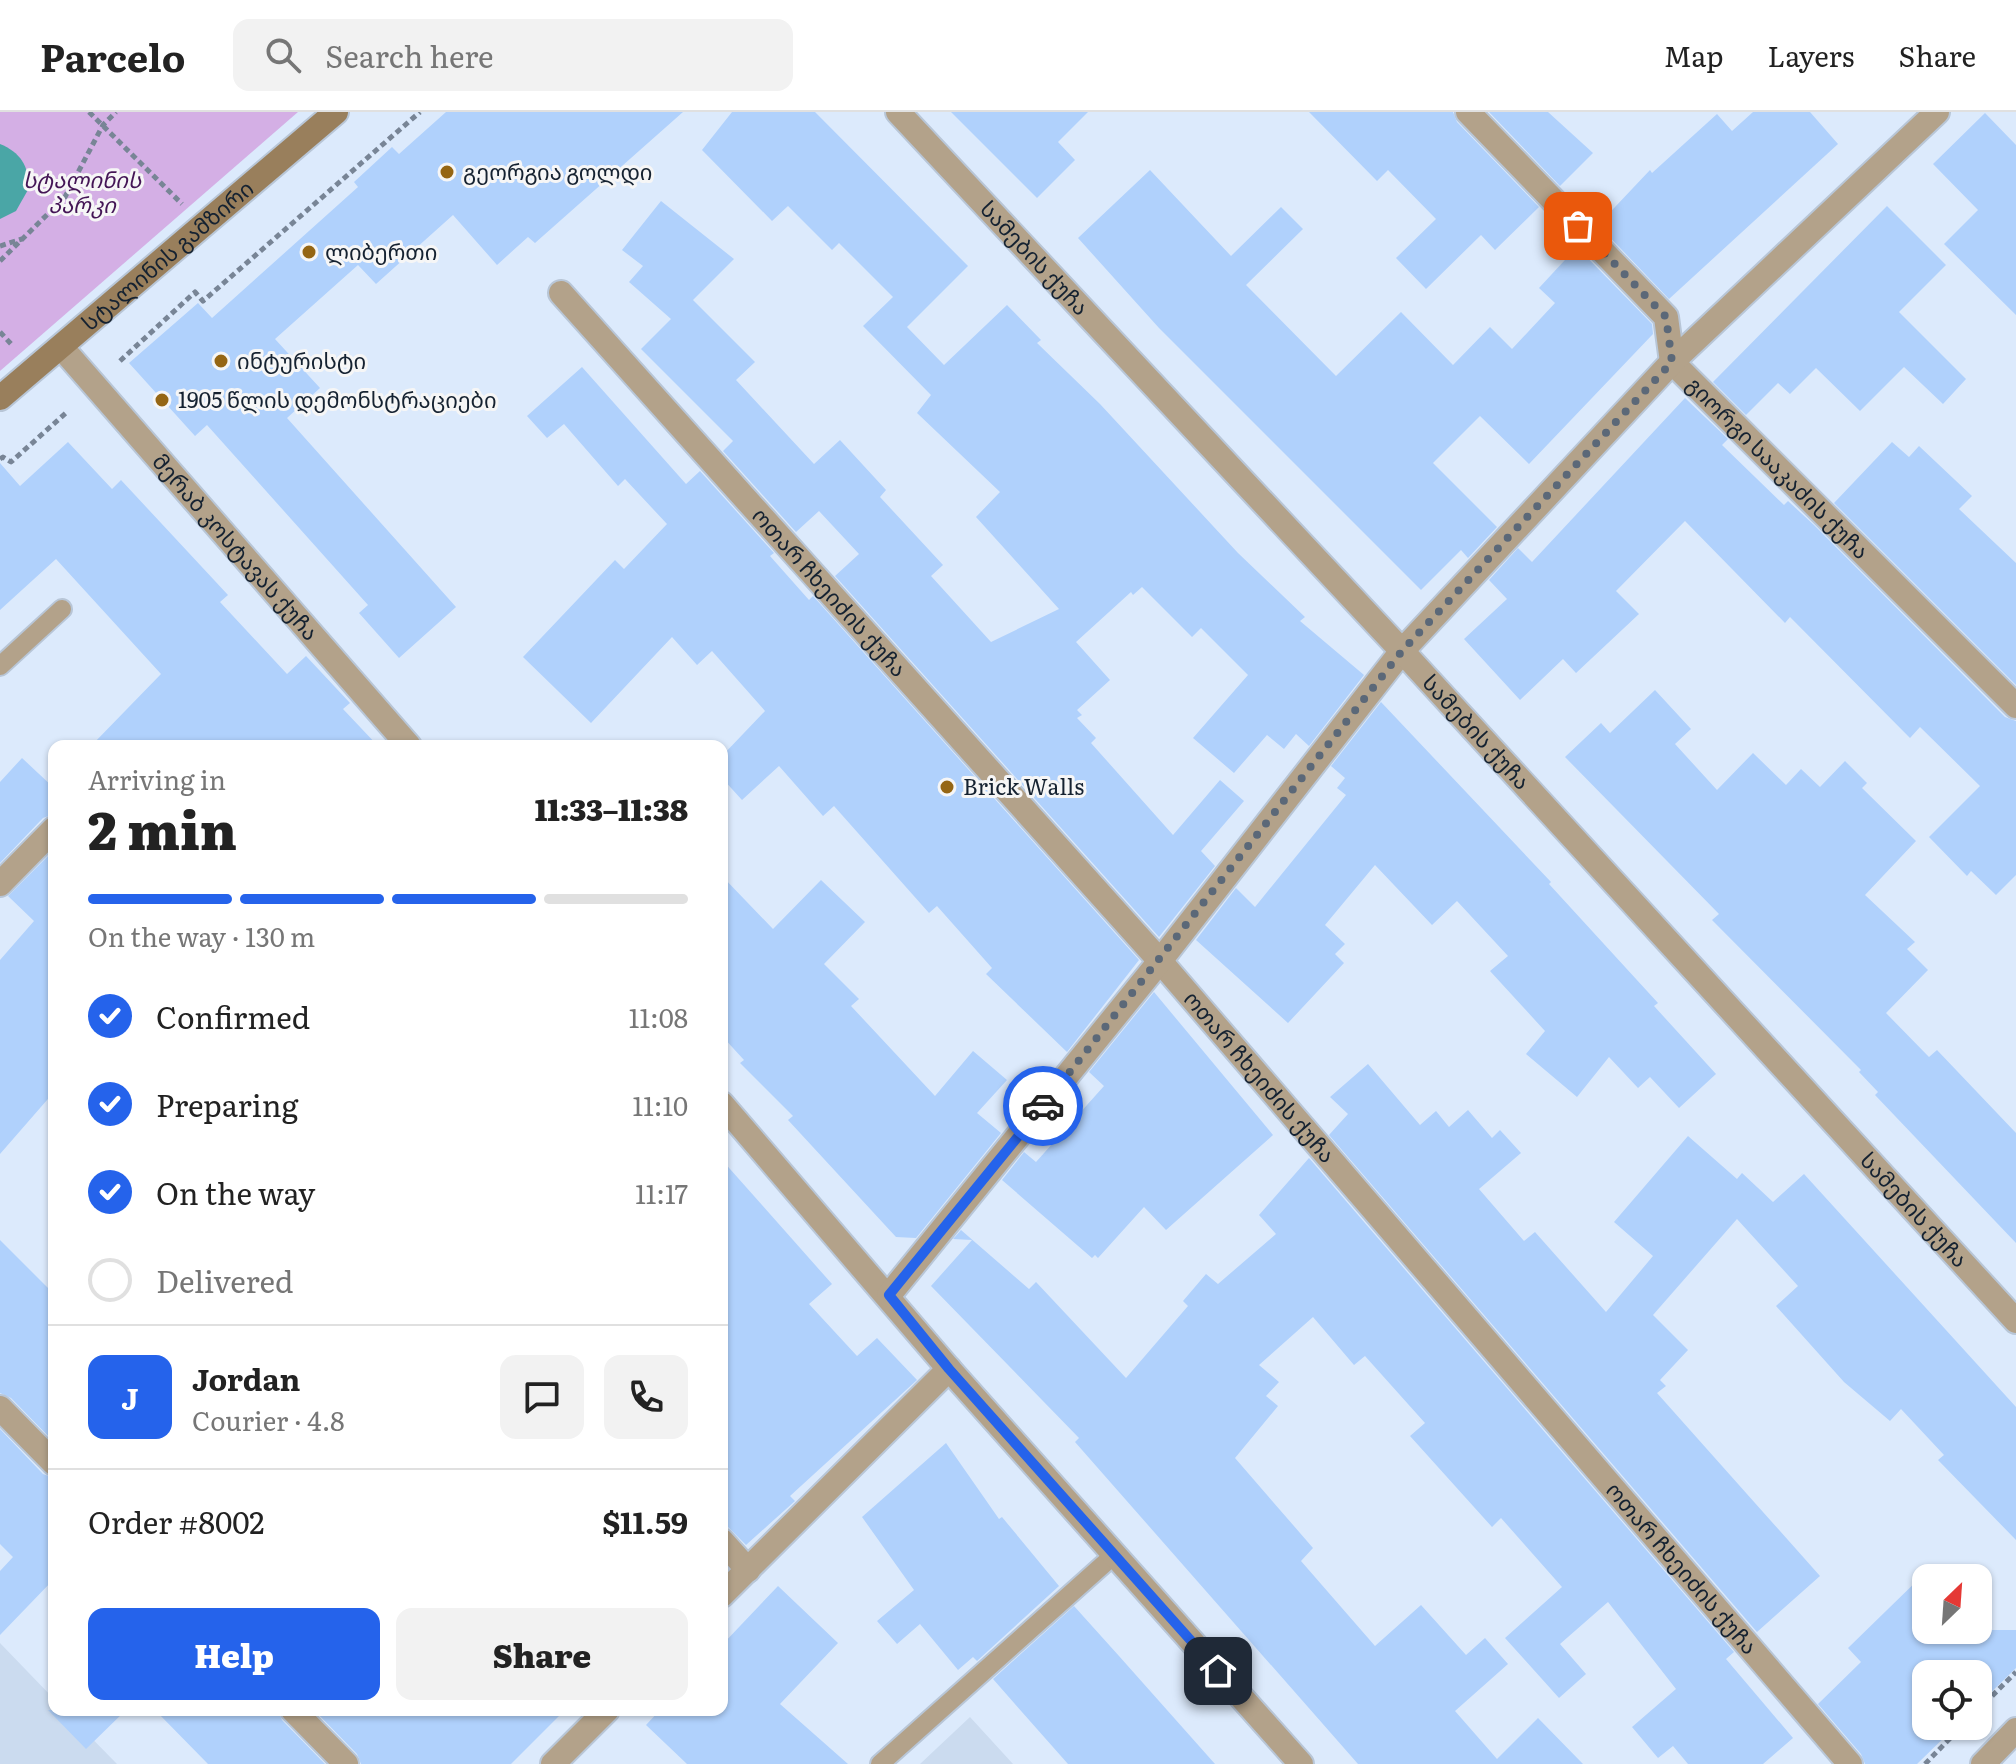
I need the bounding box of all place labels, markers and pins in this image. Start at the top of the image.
place label: გეორგია გოლდი [463,154,653,187]
marker: გეორგია გოლდი [438,163,456,181]
pin [1544,192,1612,260]
place label: ლიბერთი [325,234,437,267]
marker: ლიბერთი [300,243,318,261]
place label: ინტურისტი [237,343,366,376]
marker: ინტურისტი [212,352,230,370]
place label: 1905 წლის დემონსტრაციები [178,382,497,415]
marker: 1905 წლის დემონსტრაციები [153,391,171,409]
place label: Brick Walls [963,769,1084,802]
marker: Brick Walls [938,778,956,796]
pin [1184,1637,1252,1705]

